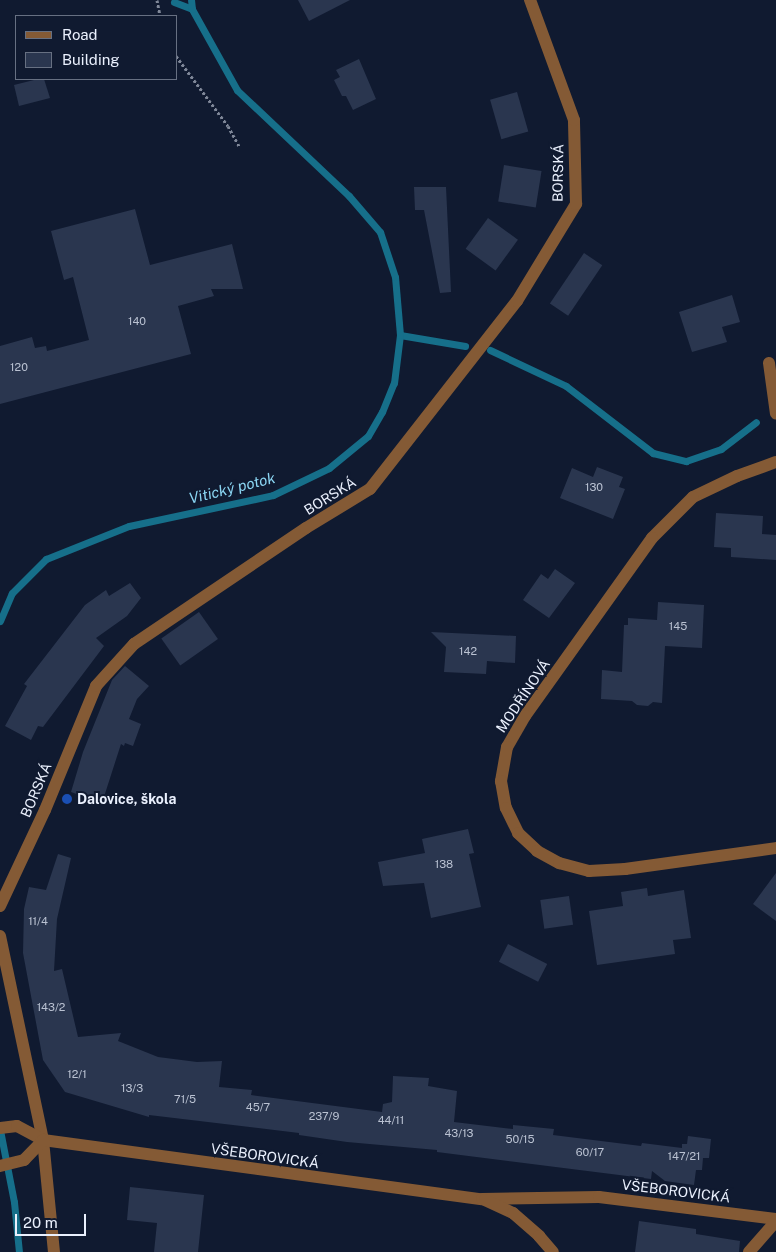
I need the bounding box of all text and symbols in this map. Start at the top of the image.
legend [15,15,178,80]
text: Road [62,26,98,43]
text: Building [62,51,120,68]
street label: BORSKÁ [549,144,567,202]
house number: 140 [128,314,146,328]
house number: 120 [10,360,28,374]
water label: Vitický potok [187,469,277,507]
street label: BORSKÁ [301,474,359,518]
house number: 130 [585,480,603,494]
house number: 145 [669,619,687,633]
house number: 142 [459,644,477,658]
street label: MODŘÍNOVÁ [492,656,554,736]
street label: BORSKÁ [17,760,55,820]
place label: Dalovice, škola [77,791,176,807]
marker: Dalovice, škola [61,793,73,805]
house number: 138 [435,857,453,871]
house number: 11/4 [28,914,48,928]
house number: 143/2 [37,1000,65,1014]
house number: 12/1 [67,1067,87,1081]
house number: 13/3 [121,1081,143,1095]
house number: 71/5 [174,1092,196,1106]
house number: 45/7 [246,1100,270,1114]
house number: 237/9 [309,1109,339,1123]
house number: 44/11 [378,1113,404,1127]
house number: 43/13 [444,1126,474,1140]
house number: 50/15 [505,1132,535,1146]
street label: VŠEBOROVICKÁ [210,1140,320,1172]
house number: 60/17 [576,1145,604,1159]
house number: 147/21 [668,1149,700,1163]
street label: VŠEBOROVICKÁ [621,1176,731,1206]
scale bar [18,1204,89,1236]
text: 20 m [23,1214,58,1231]

